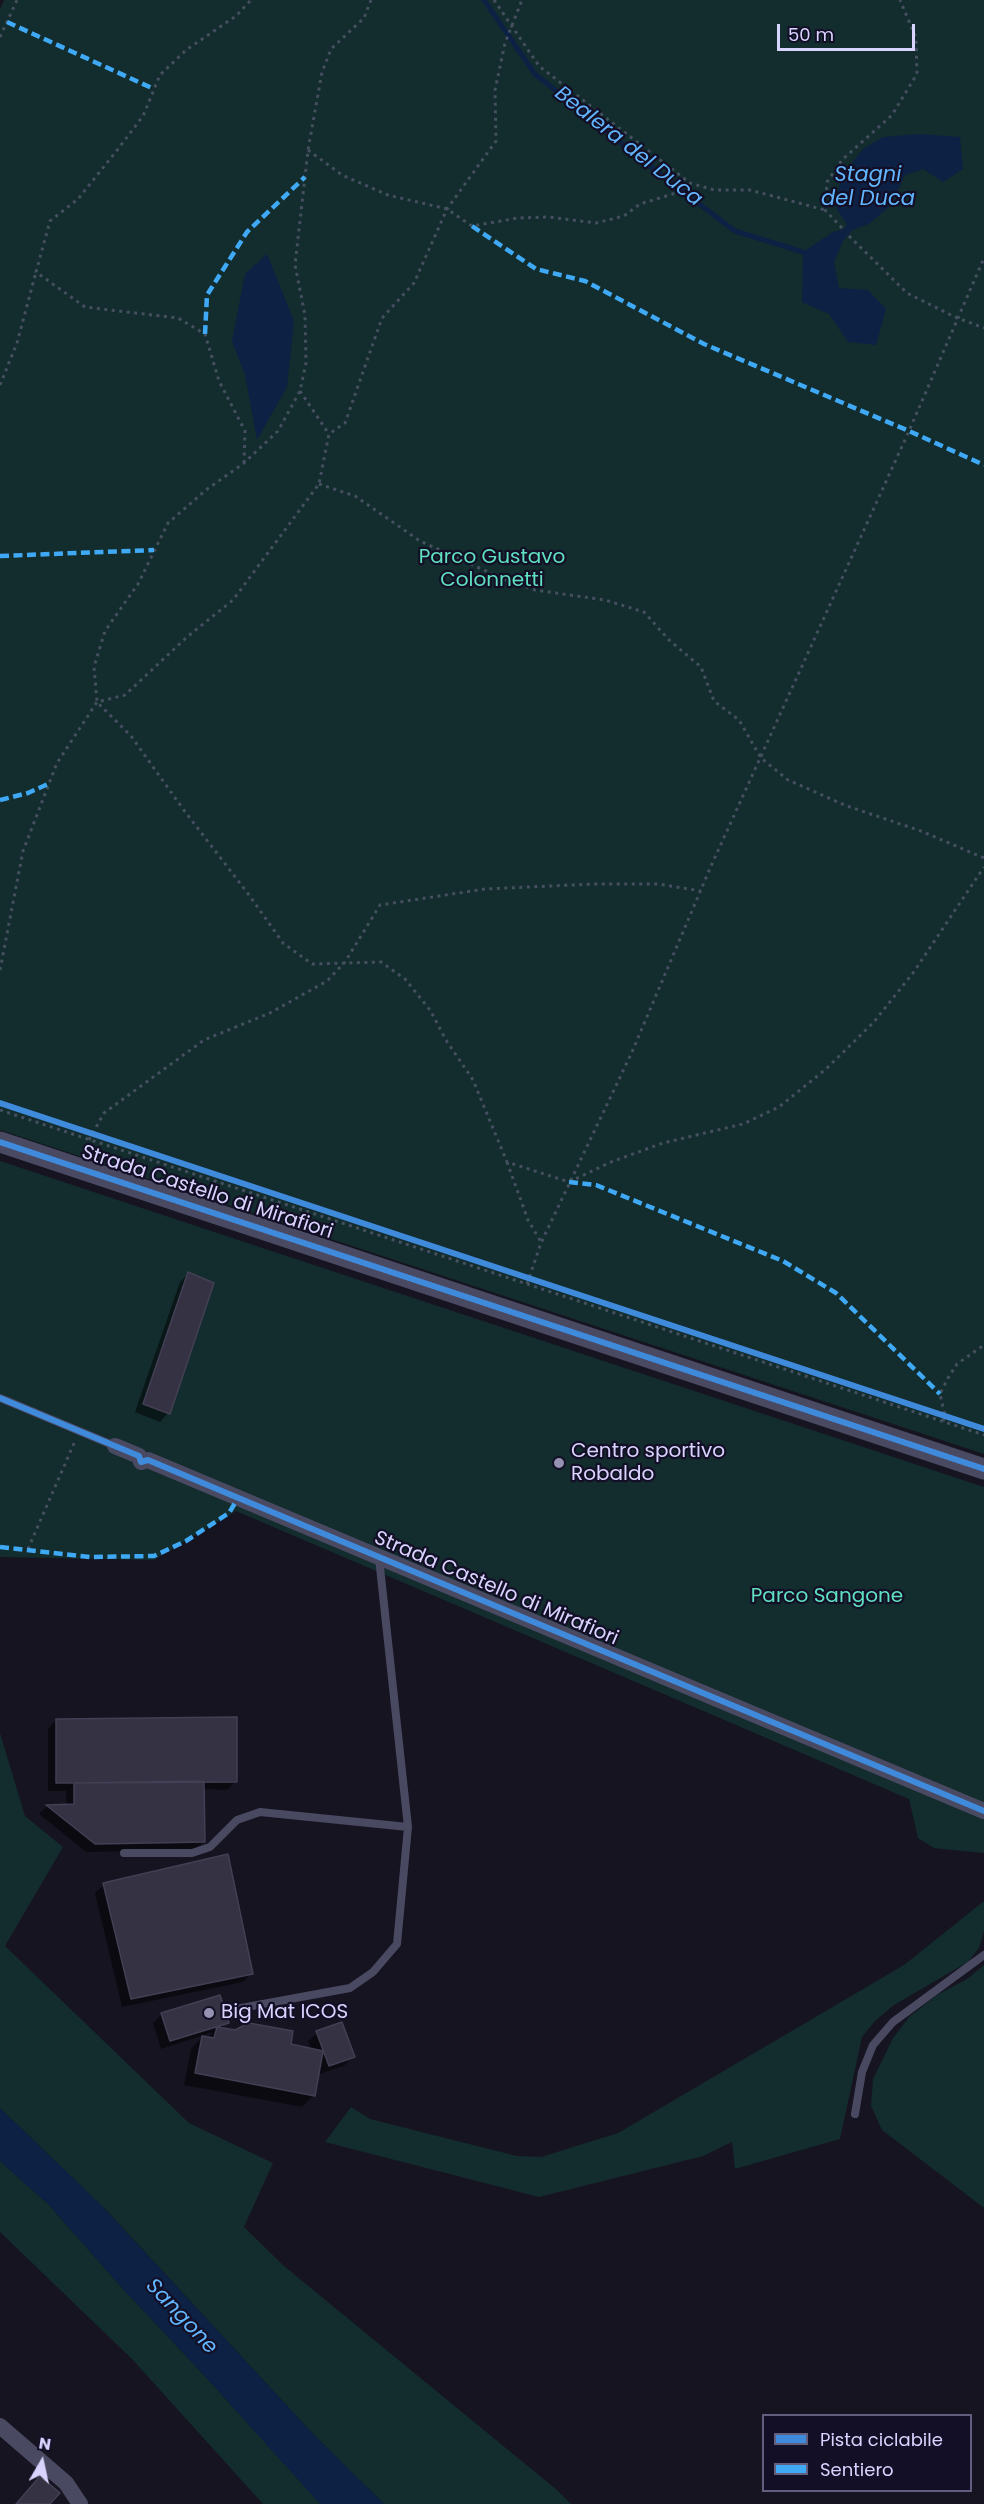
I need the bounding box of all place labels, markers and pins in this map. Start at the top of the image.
place label: Centro sportivo Robaldo [571,1440,725,1487]
marker: Centro sportivo Robaldo [552,1456,566,1470]
place label: Big Mat ICOS [221,2001,348,2025]
marker: Big Mat ICOS [202,2006,216,2020]

